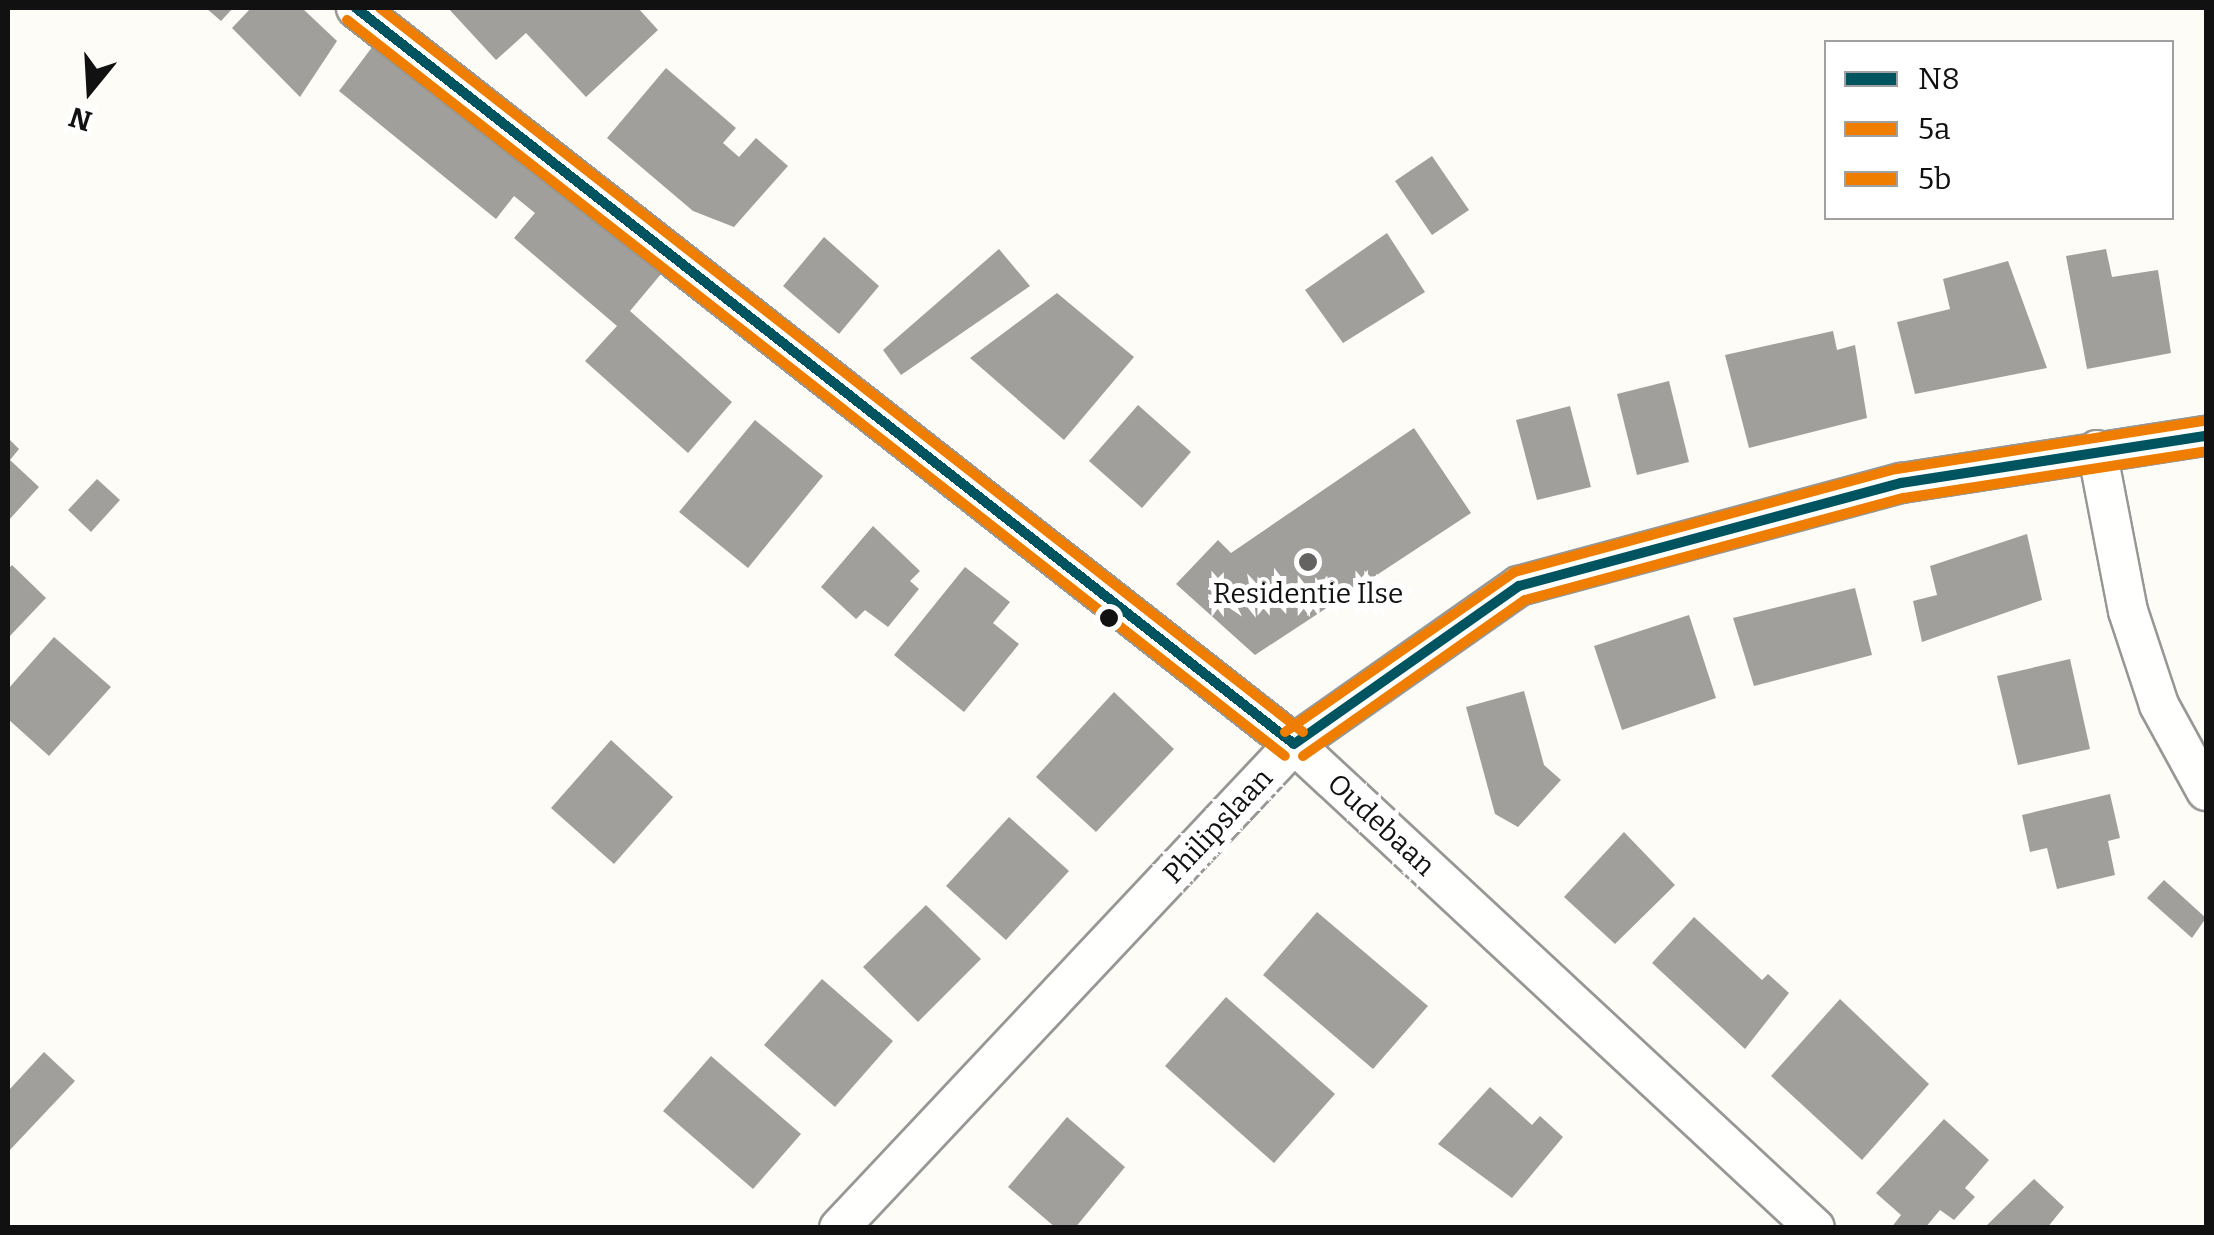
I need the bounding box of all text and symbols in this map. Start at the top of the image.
north arrow [40,40,140,140]
legend [1824,40,2174,220]
text: N8 [1918,61,1960,97]
text: N [65,100,96,138]
text: 5a [1918,111,1950,147]
text: 5b [1918,161,1951,197]
marker: Residentie Ilse [1297,551,1319,573]
place label: Residentie Ilse [1213,577,1403,611]
unlabelled marker [1099,608,1119,628]
street label: Philipslaan [1156,762,1280,890]
street label: Oudebaan [1320,767,1442,883]

